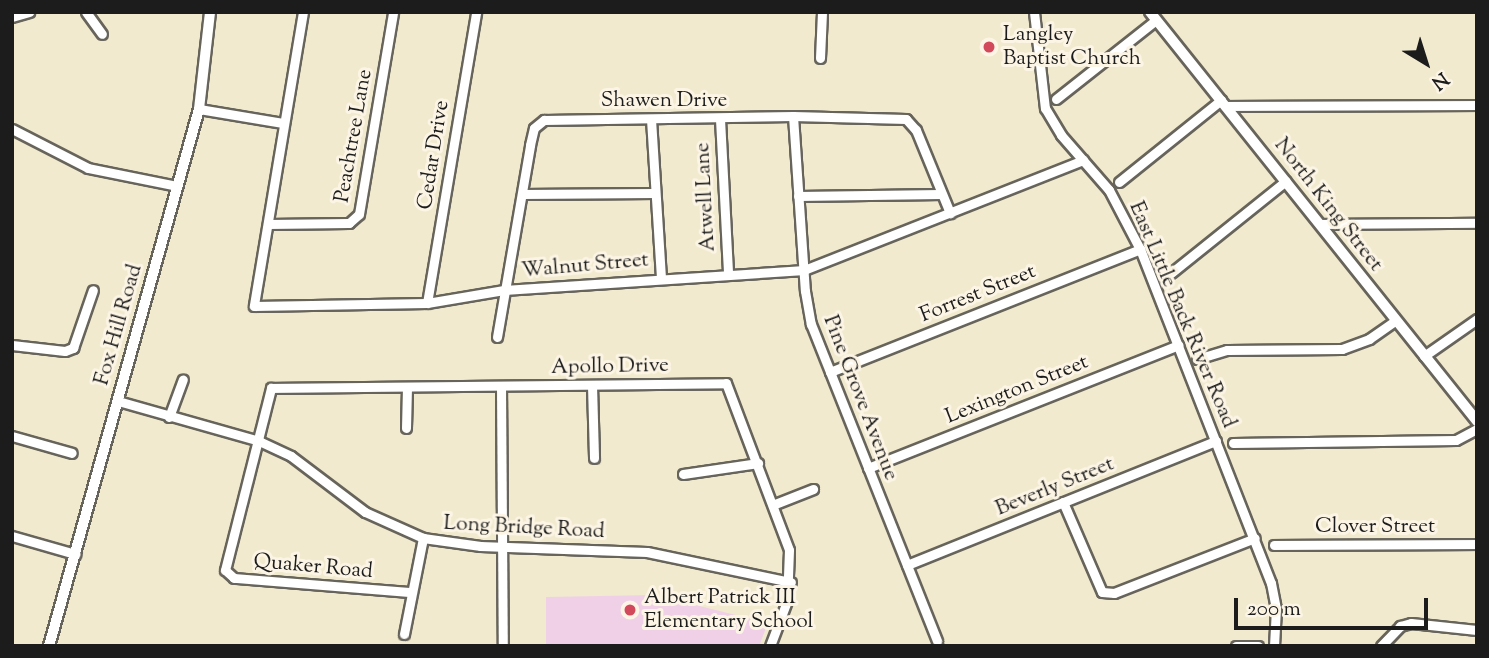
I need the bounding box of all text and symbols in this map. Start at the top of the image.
place label: Langley Baptist Church [1003,22,1141,72]
north arrow [1391,28,1461,98]
marker: Langley Baptist Church [981,39,997,55]
text: N [1425,65,1454,95]
street label: Peachtree Lane [330,67,378,205]
street label: Shawen Drive [601,88,727,114]
street label: Cedar Drive [413,99,455,211]
street label: North King Street [1268,133,1388,277]
street label: Atwell Lane [691,142,721,252]
street label: East Little Back River Road [1123,198,1241,432]
street label: Walnut Street [520,248,650,284]
street label: Forrest Street [917,259,1039,329]
street label: Fox Hill Road [90,262,148,388]
street label: Pine Grove Avenue [817,312,903,484]
street label: Lexington Street [942,350,1092,430]
street label: Apollo Drive [551,353,669,381]
street label: Beverly Street [992,452,1118,522]
street label: Long Bridge Road [443,511,605,545]
street label: Clover Street [1315,514,1435,540]
street label: Quaker Road [252,549,374,585]
scale bar [1237,584,1431,628]
place label: Albert Patrick III Elementary School [644,585,813,635]
text: 200 m [1247,595,1301,625]
marker: Albert Patrick III Elementary School [622,602,638,618]

